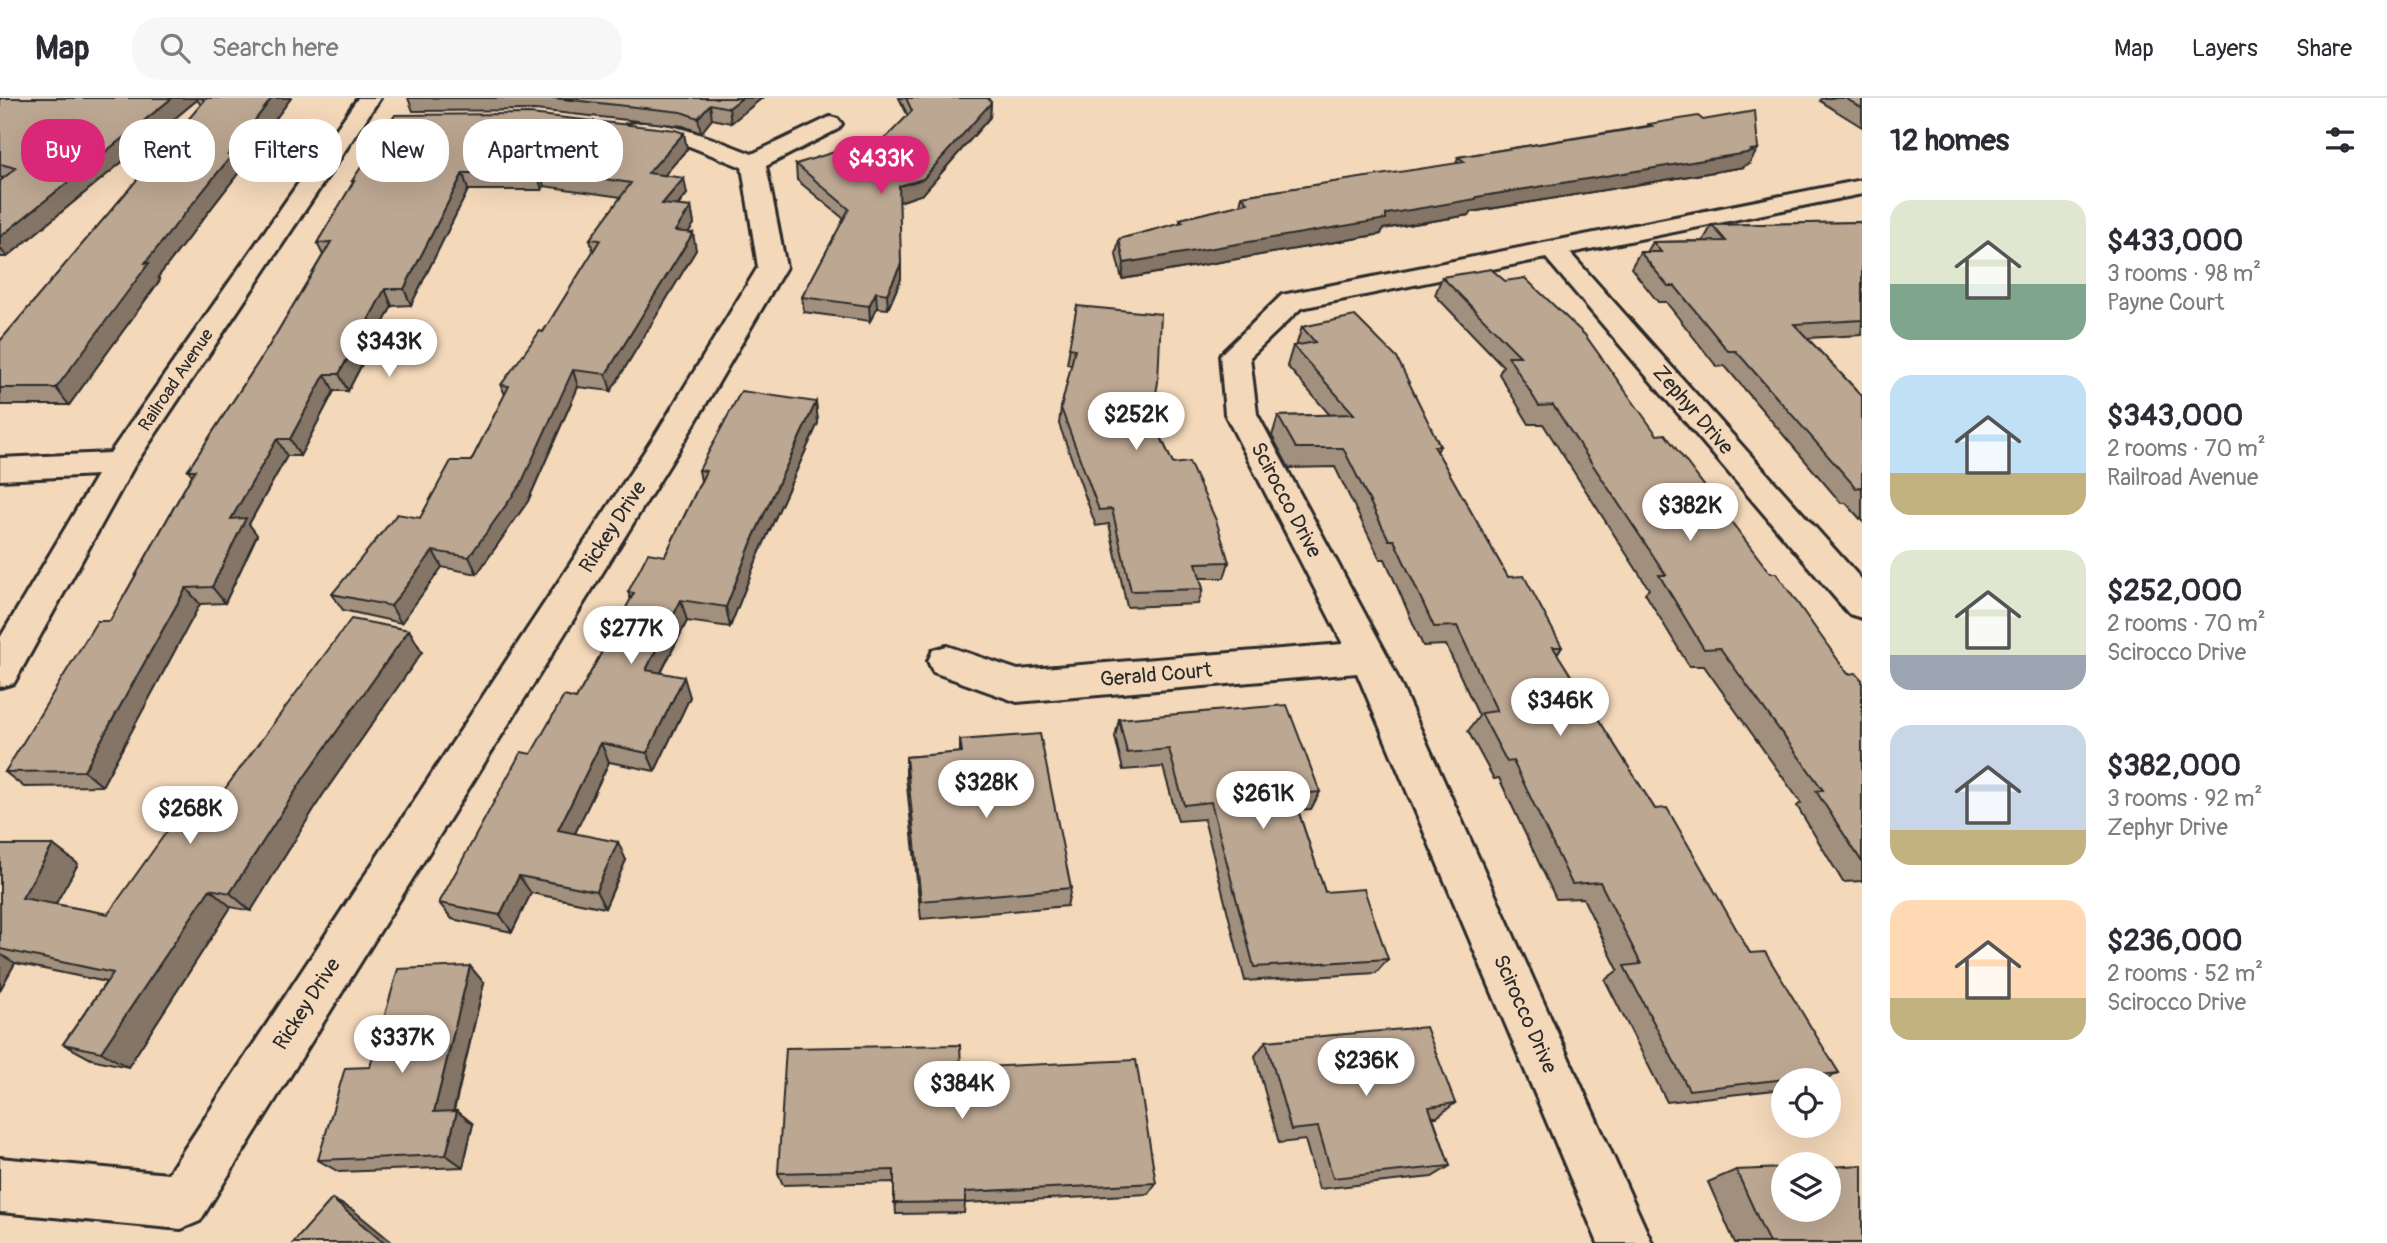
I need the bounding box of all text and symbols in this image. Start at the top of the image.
search box [132,17,622,80]
text: Map [35,28,90,69]
icon: search [156,29,194,67]
text: Search here [212,32,339,64]
text: Map [2114,34,2154,63]
text: Layers [2192,34,2258,63]
text: Share [2296,34,2352,63]
chip: Buy [21,119,105,182]
chip: Rent [119,119,215,182]
chip: Filters [229,119,342,182]
chip: New [356,119,449,182]
chip: Apartment [463,119,623,182]
icon: filters [2321,121,2359,159]
text: 12 homes [1890,122,2009,159]
pin: $433K [832,136,930,196]
text: $433K [848,144,914,173]
text: $433,000 [2107,222,2243,259]
icon: home [1946,228,2030,312]
text: 3 rooms · 98 m² [2107,259,2261,288]
text: Payne Court [2107,288,2224,317]
pin: $343K [340,320,438,379]
street label: Railroad Avenue [133,324,219,436]
text: $343K [356,327,422,356]
street label: Zephyr Drive [1647,360,1740,461]
pin: $252K [1087,392,1185,452]
text: $343,000 [2107,397,2243,434]
text: $252K [1104,400,1168,429]
icon: home [1946,403,2030,487]
text: 2 rooms · 70 m² [2107,434,2266,463]
street label: Scirocco Drive [1244,438,1328,563]
text: Railroad Avenue [2107,463,2258,492]
street label: Rickey Drive [573,475,653,578]
pin: $382K [1641,484,1739,543]
text: $382K [1658,491,1722,520]
text: $252,000 [2107,572,2242,609]
icon: home [1946,578,2030,662]
pin: $277K [582,606,680,666]
text: 2 rooms · 70 m² [2107,609,2266,638]
text: $277K [599,614,663,643]
text: Scirocco Drive [2107,638,2246,667]
street label: Gerald Court [1099,657,1214,693]
pin: $346K [1511,678,1609,738]
text: $346K [1527,686,1593,715]
text: $382,000 [2107,747,2241,784]
icon: home [1946,753,2030,837]
pin: $328K [937,760,1035,820]
text: $328K [954,768,1018,797]
pin: $261K [1214,772,1312,831]
text: $261K [1232,779,1294,808]
text: 3 rooms · 92 m² [2107,784,2262,813]
pin: $268K [141,786,239,846]
text: $268K [158,794,222,823]
text: Zephyr Drive [2107,813,2228,842]
text: $236,000 [2107,922,2242,959]
icon: home [1946,928,2030,1012]
street label: Scirocco Drive [1487,950,1563,1078]
street label: Rickey Drive [267,952,347,1055]
text: 2 rooms · 52 m² [2107,959,2263,988]
text: Scirocco Drive [2107,988,2246,1017]
pin: $337K [353,1016,451,1075]
text: $337K [370,1023,434,1052]
pin: $236K [1317,1038,1415,1098]
text: $236K [1334,1046,1398,1075]
pin: $384K [913,1062,1011,1121]
map controls [1771,1068,1841,1222]
button: locate [1771,1068,1841,1138]
text: $384K [930,1069,994,1098]
button: layers [1771,1152,1841,1222]

